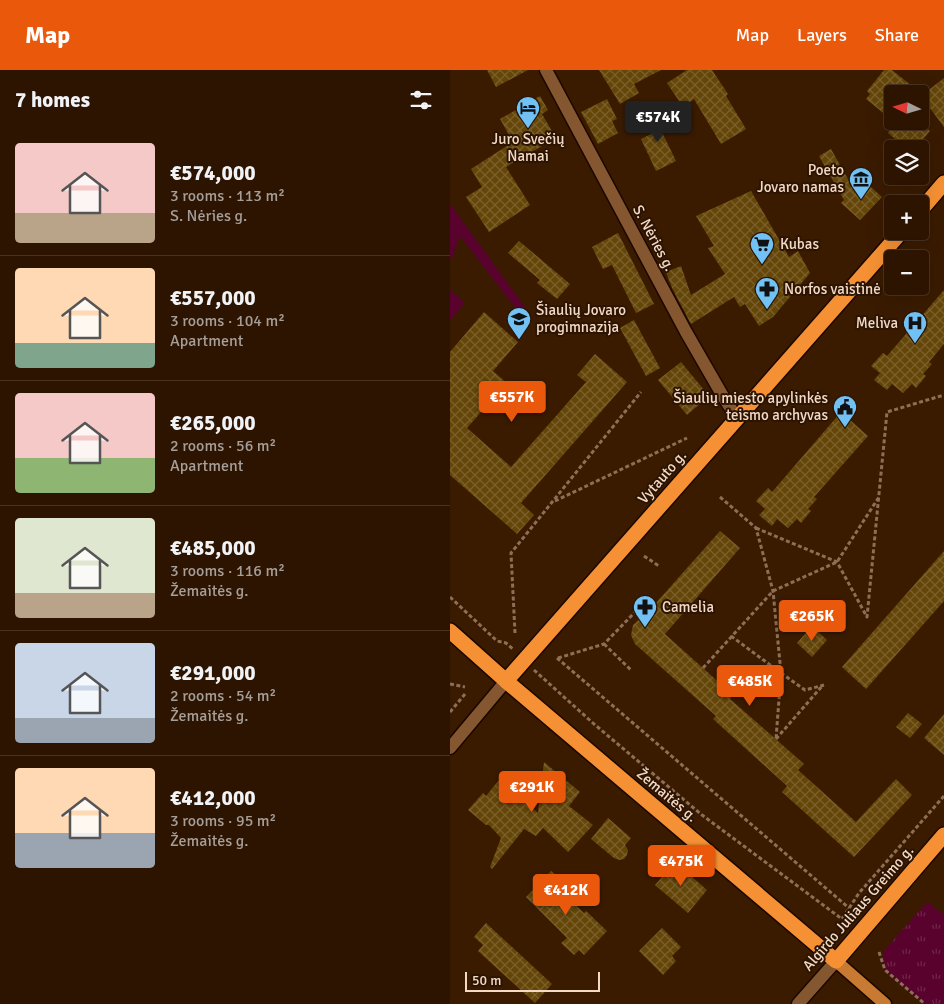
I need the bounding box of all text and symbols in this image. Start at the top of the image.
text: Map [25,20,70,50]
text: Map [736,24,769,46]
text: Layers [797,24,847,46]
text: Share [875,24,919,46]
north arrow [884,85,929,130]
map controls [884,85,929,295]
icon: filters [407,86,435,114]
text: 7 homes [15,87,90,113]
hotel icon: Juro Svečių Namai [515,95,541,129]
pin: €574K [623,100,693,143]
text: €574K [636,107,680,127]
place label: Juro Svečių Namai [492,130,564,165]
button: layers [884,140,929,185]
text: €574,000 [170,160,256,186]
place label: Poeto Jovaro namas [757,161,844,196]
icon: home [55,163,115,223]
museum icon: Poeto Jovaro namas [848,166,874,200]
text: 3 rooms · 113 m² [170,186,285,206]
button: + [884,195,929,240]
street label: S. Nėries g. [629,202,679,274]
text: S. Nėries g. [170,206,247,226]
supermarket icon: Kubas [749,231,775,265]
place label: Kubas [780,235,819,253]
button: − [884,250,929,295]
pharmacy icon: Norfos vaistinė [754,276,780,310]
place label: Norfos vaistinė [784,280,881,298]
text: €557,000 [170,285,256,311]
icon: home [55,288,115,348]
place label: Šiaulių Jovaro progimnazija [536,300,626,336]
school or university icon: Šiaulių Jovaro progimnazija [506,306,532,340]
hospital icon: Meliva [902,310,928,344]
text: 3 rooms · 104 m² [170,311,285,331]
place label: Meliva [856,314,898,332]
text: Apartment [170,331,243,351]
pin: €557K [477,380,547,423]
text: €557K [490,387,534,407]
place label: Šiaulių miesto apylinkės teismo archyvas [673,388,828,424]
public building icon: Šiaulių miesto apylinkės teismo archyvas [832,394,858,428]
text: €265,000 [170,410,256,436]
icon: home [55,413,115,473]
text: 2 rooms · 56 m² [170,436,276,456]
street label: Vytauto g. [634,447,690,507]
text: Apartment [170,456,243,476]
text: €485,000 [170,535,256,561]
icon: home [55,538,115,598]
text: 3 rooms · 116 m² [170,561,285,581]
text: Žemaitės g. [170,581,248,601]
pharmacy icon: Camelia [632,594,658,628]
place label: Camelia [662,598,714,616]
pin: €265K [777,600,847,642]
text: €265K [790,606,834,626]
text: €291,000 [170,660,256,686]
icon: home [55,663,115,723]
pin: €485K [715,664,785,707]
text: €485K [728,671,772,691]
text: 2 rooms · 54 m² [170,686,276,706]
text: Žemaitės g. [170,706,248,726]
street label: Žemaitės g. [633,764,701,826]
pin: €291K [497,770,567,813]
text: €291K [510,777,554,797]
text: €412,000 [170,785,256,811]
icon: home [55,788,115,848]
text: 3 rooms · 95 m² [170,811,276,831]
text: Žemaitės g. [170,831,248,851]
street label: Algirdo Juliaus Greimo g. [799,842,917,974]
pin: €475K [646,844,716,887]
text: €475K [659,851,703,871]
pin: €412K [531,874,601,916]
text: €412K [544,880,588,900]
scale bar [465,969,600,992]
text: 50 m [472,972,501,989]

